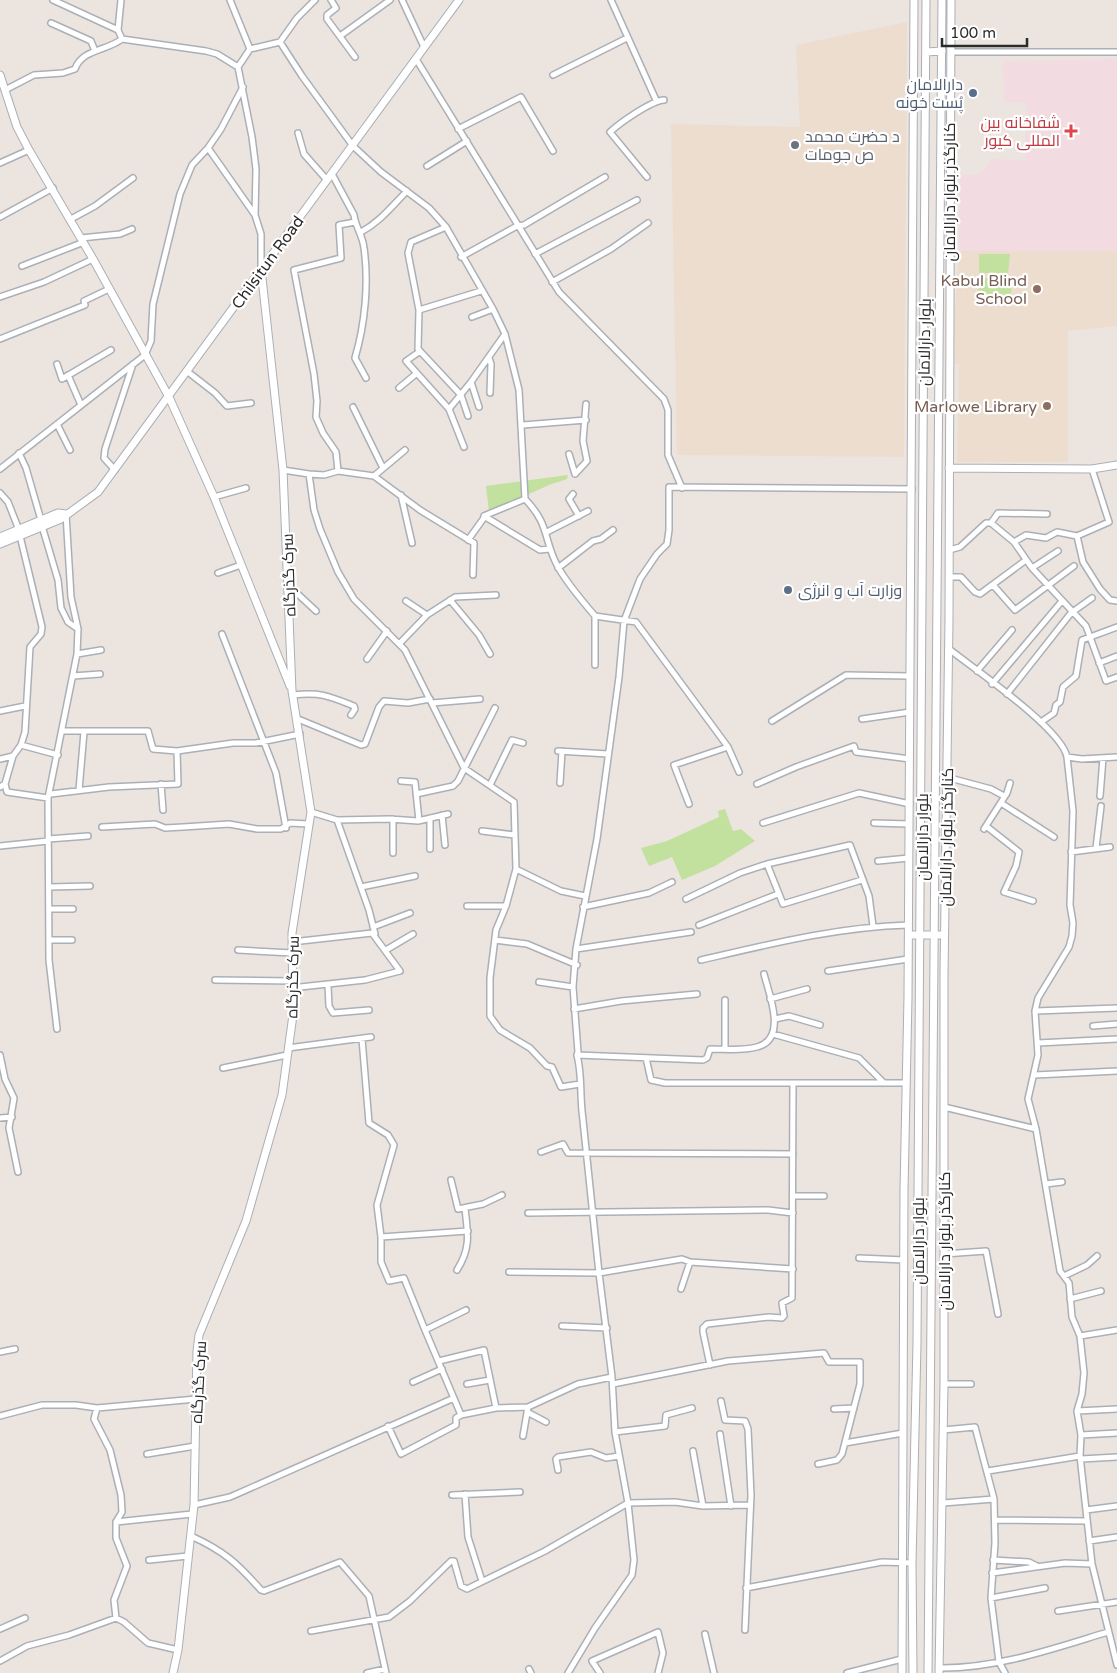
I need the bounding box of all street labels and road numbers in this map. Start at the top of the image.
street label: کنارگذر بلوار دارالامان [940,123,960,261]
street label: Chilsitun Road [227,212,308,313]
street label: بلوار دارالامان [914,298,936,386]
street label: سرک گذرگاه [278,533,300,617]
street label: کنارگذر بلوار دارالامان [936,767,958,907]
street label: بلوار دارالامان [913,793,933,881]
street label: سرک گذرگاه [282,935,304,1019]
street label: کنارگذر بلوار دارالامان [935,1172,955,1310]
street label: بلوار دارالامان [909,1197,929,1285]
street label: سرک گذرگاه [187,1340,211,1424]

